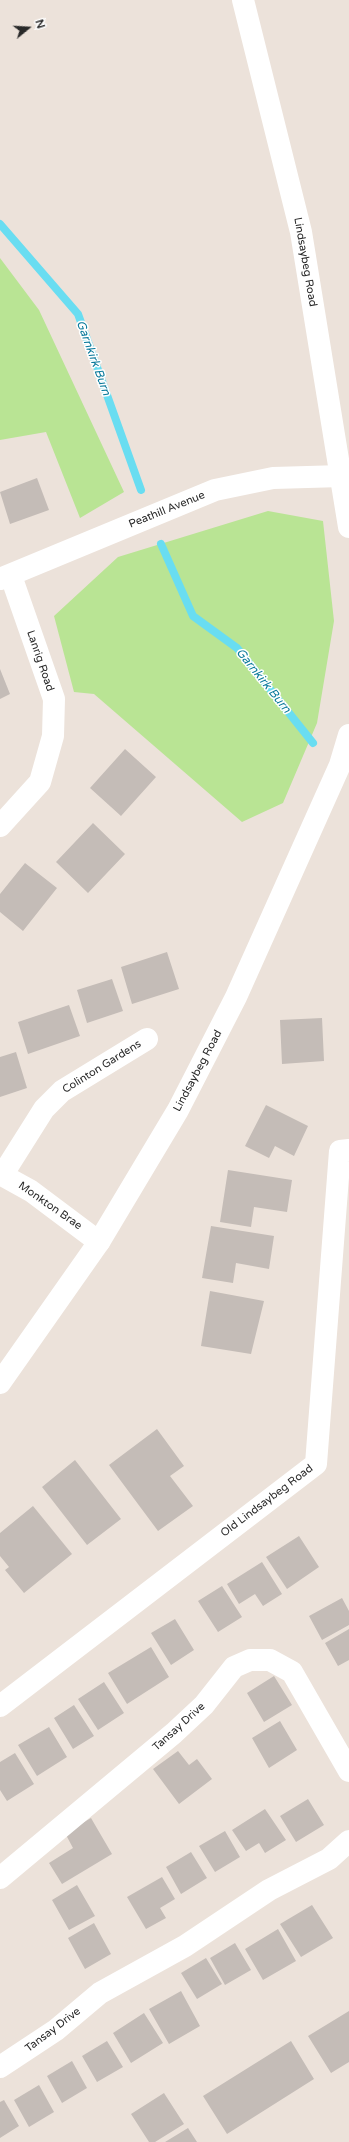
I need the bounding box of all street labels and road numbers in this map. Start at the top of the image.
street label: Lindsaybeg Road [291,216,319,308]
street label: Peathill Avenue [127,489,207,531]
street label: Lanrig Road [23,629,57,693]
street label: Lindsaybeg Road [171,1028,225,1114]
street label: Colinton Gardens [60,1037,144,1097]
street label: Monkton Brae [16,1179,84,1233]
street label: Old Lindsaybeg Road [218,1462,316,1540]
street label: Tansay Drive [150,1700,208,1754]
street label: Tansay Drive [23,2005,83,2055]

